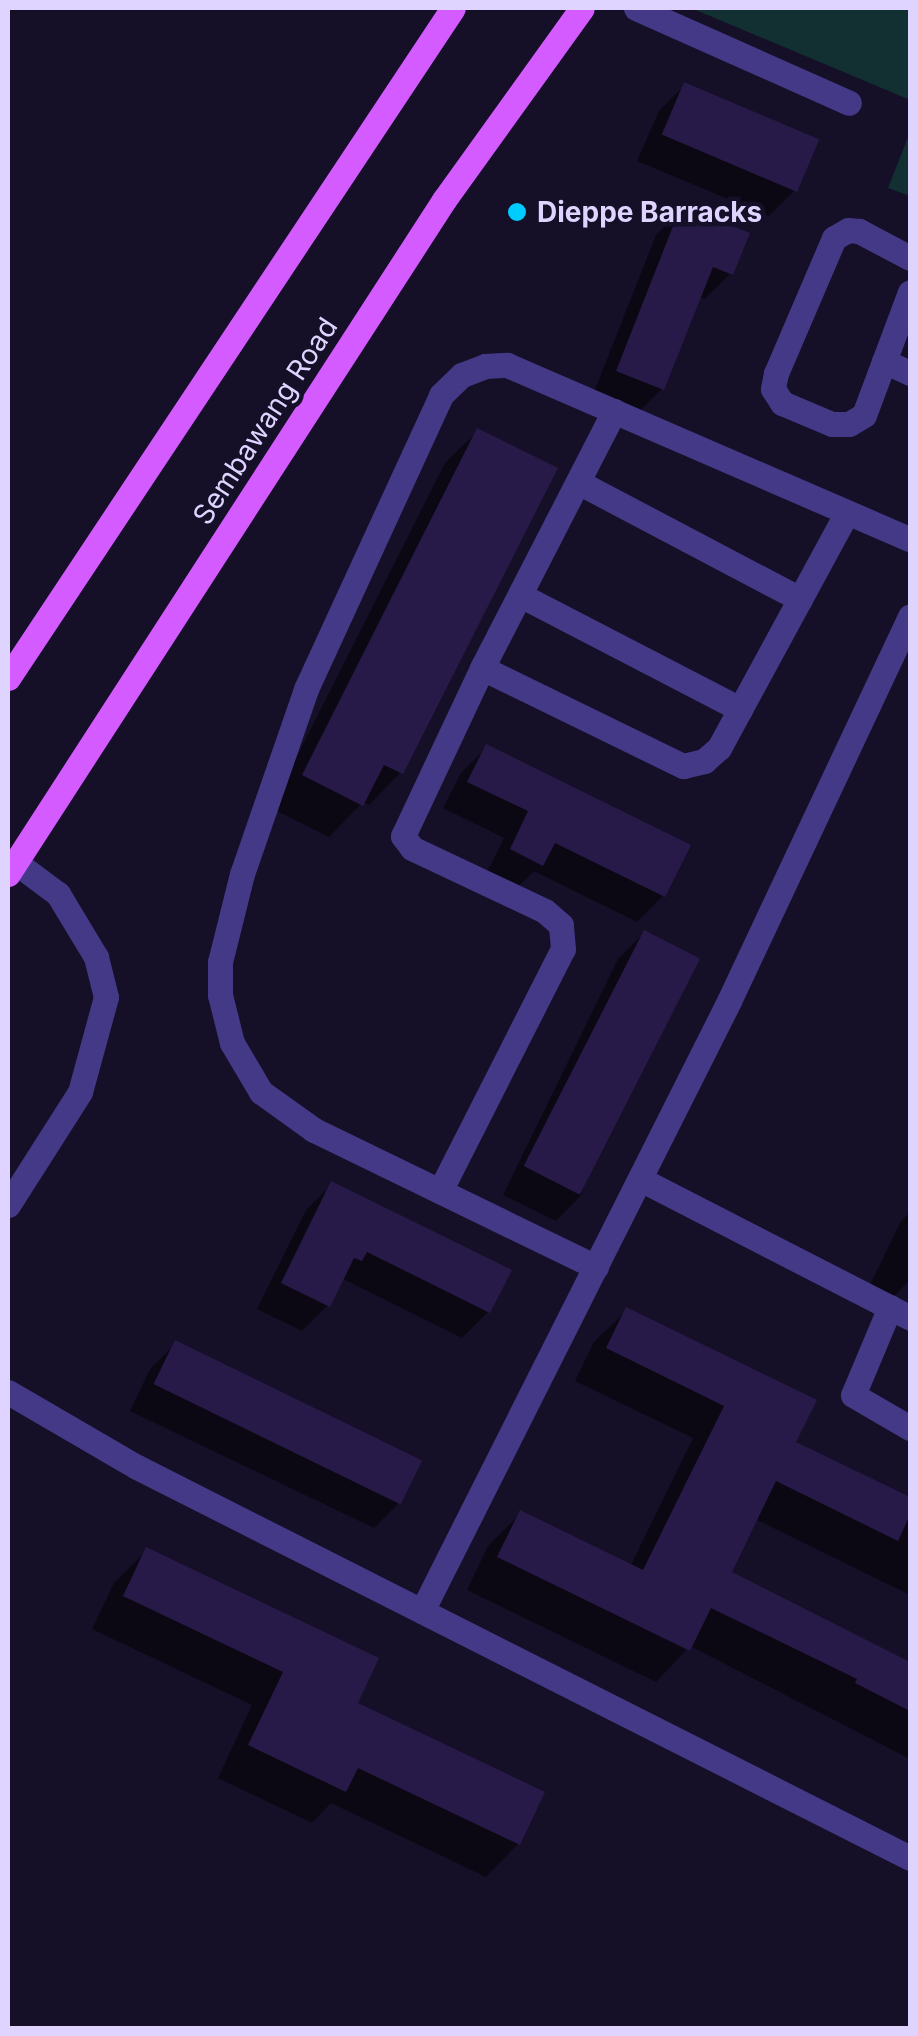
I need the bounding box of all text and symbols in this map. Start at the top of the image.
place label: Dieppe Barracks [537,195,762,229]
marker: Dieppe Barracks [506,201,528,223]
street label: Sembawang Road [186,311,344,531]

